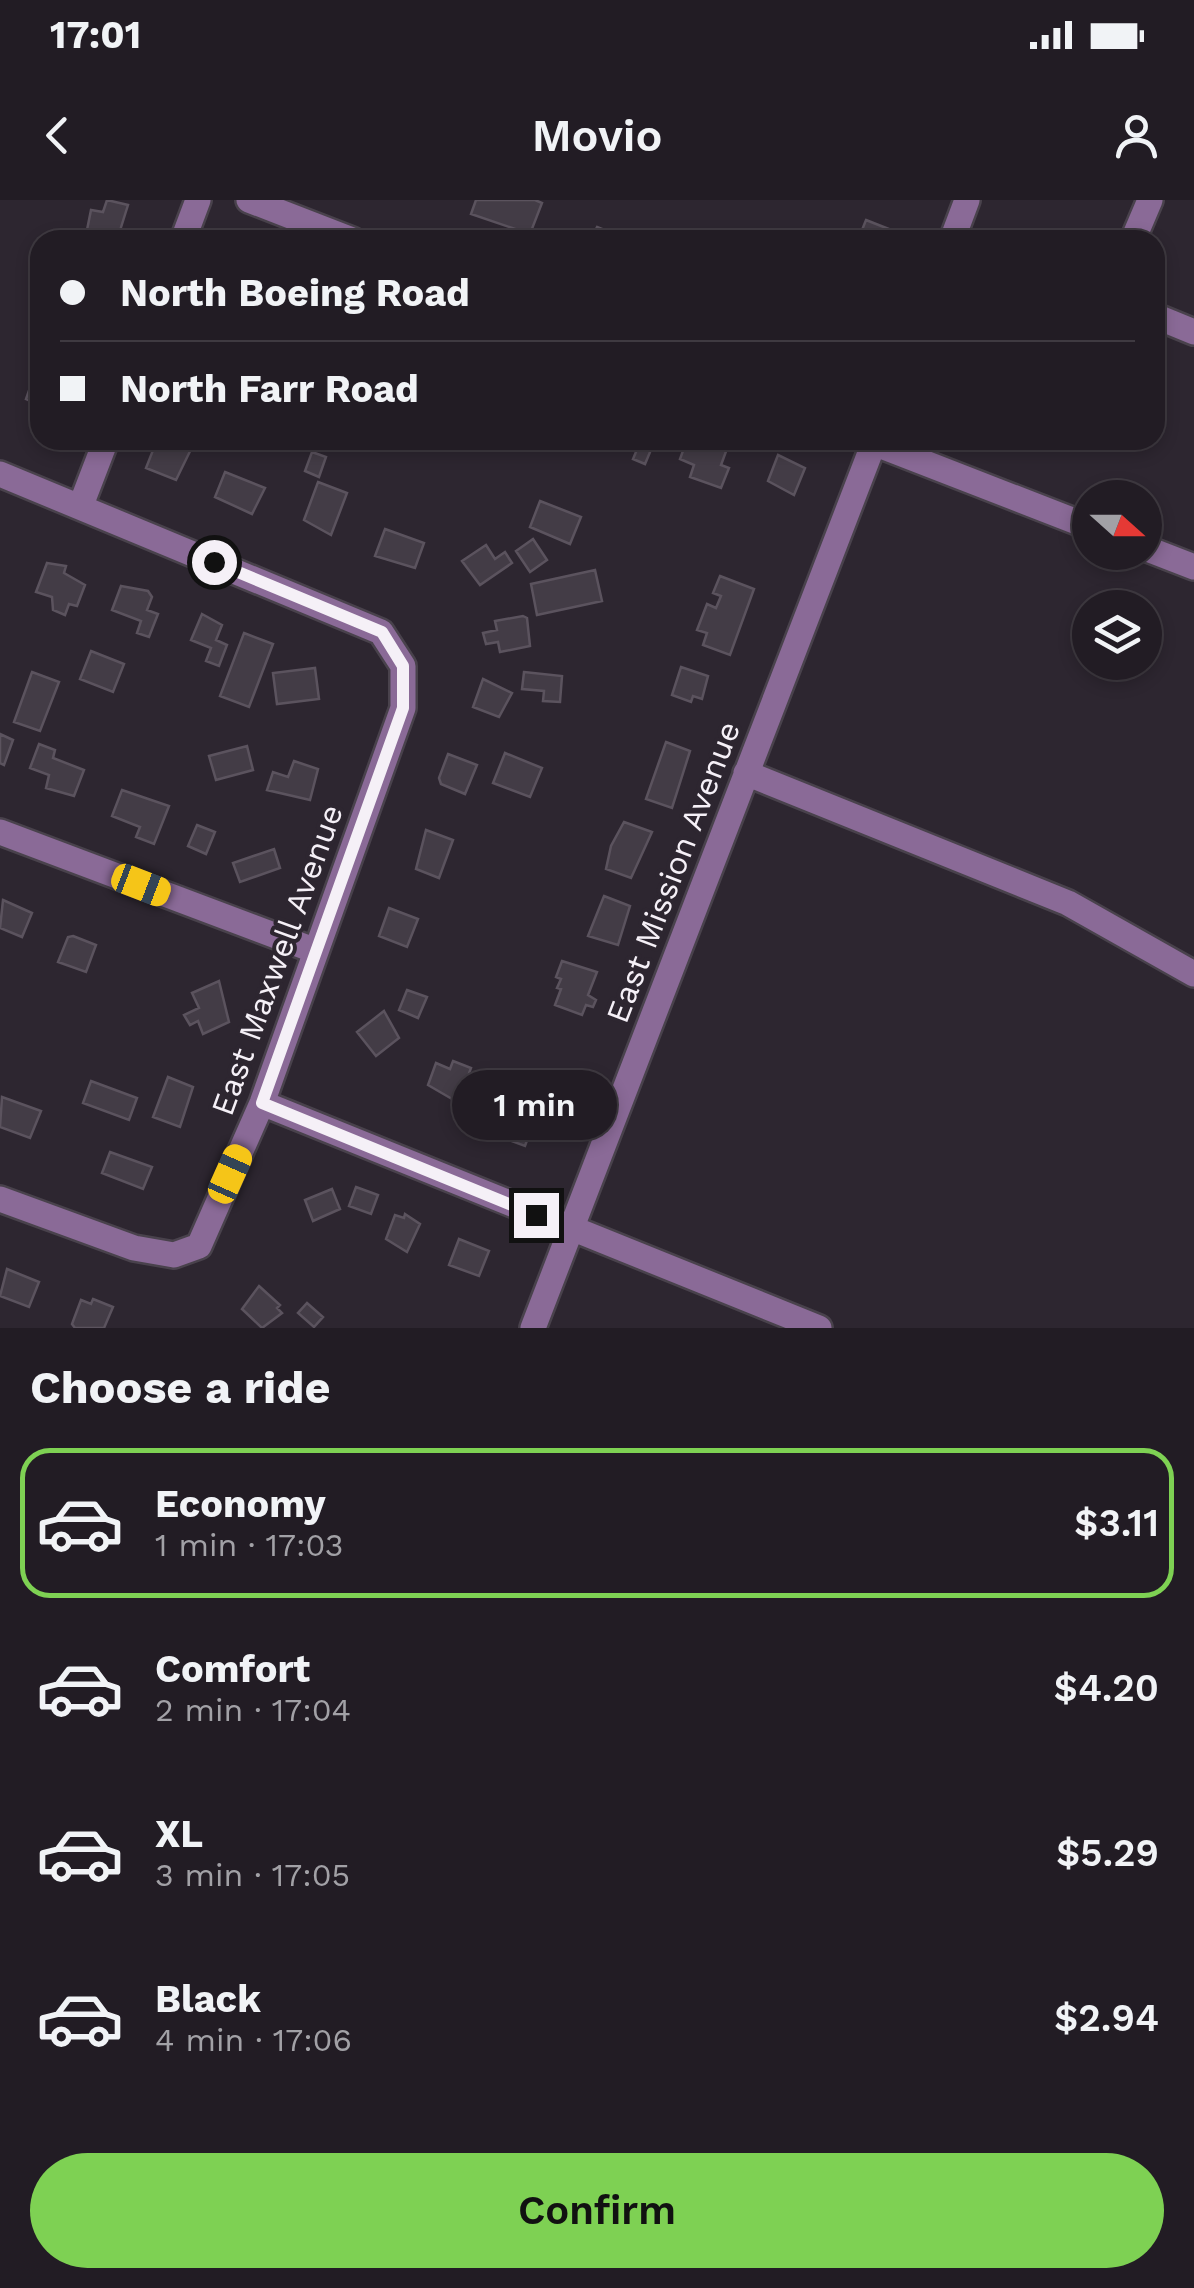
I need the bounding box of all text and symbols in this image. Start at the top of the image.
text: 17:01 [50,13,141,57]
icon: back [30,108,85,163]
icon: person [1109,108,1164,163]
text: Movio [532,109,662,162]
text: North Boeing Road [120,271,470,315]
text: North Farr Road [120,367,419,411]
north arrow [1072,480,1162,570]
map controls [1072,480,1162,680]
route start [192,540,237,585]
button: layers [1072,590,1162,680]
street label: East Mission Avenue [598,716,748,1028]
street label: East Maxwell Avenue [203,799,351,1121]
car [108,860,174,910]
callout: 1 min [454,1070,618,1140]
text: 1 min [493,1086,576,1124]
car [204,1140,256,1208]
route end [514,1193,559,1238]
text: Choose a ride [30,1361,330,1414]
icon: car [35,1478,125,1568]
text: Economy [155,1482,326,1526]
text: $3.11 [1074,1501,1159,1545]
text: 1 min · 17:03 [155,1526,343,1564]
icon: car [35,1643,125,1733]
text: Comfort [155,1647,310,1691]
text: $4.20 [1054,1666,1159,1710]
text: 2 min · 17:04 [155,1691,351,1729]
icon: car [35,1808,125,1898]
text: XL [155,1812,203,1856]
text: $5.29 [1056,1831,1159,1875]
text: 3 min · 17:05 [155,1856,350,1894]
icon: car [35,1973,125,2063]
text: Black [155,1977,261,2021]
text: $2.94 [1054,1996,1159,2040]
text: 4 min · 17:06 [155,2021,352,2059]
button: Confirm [30,2153,1164,2268]

